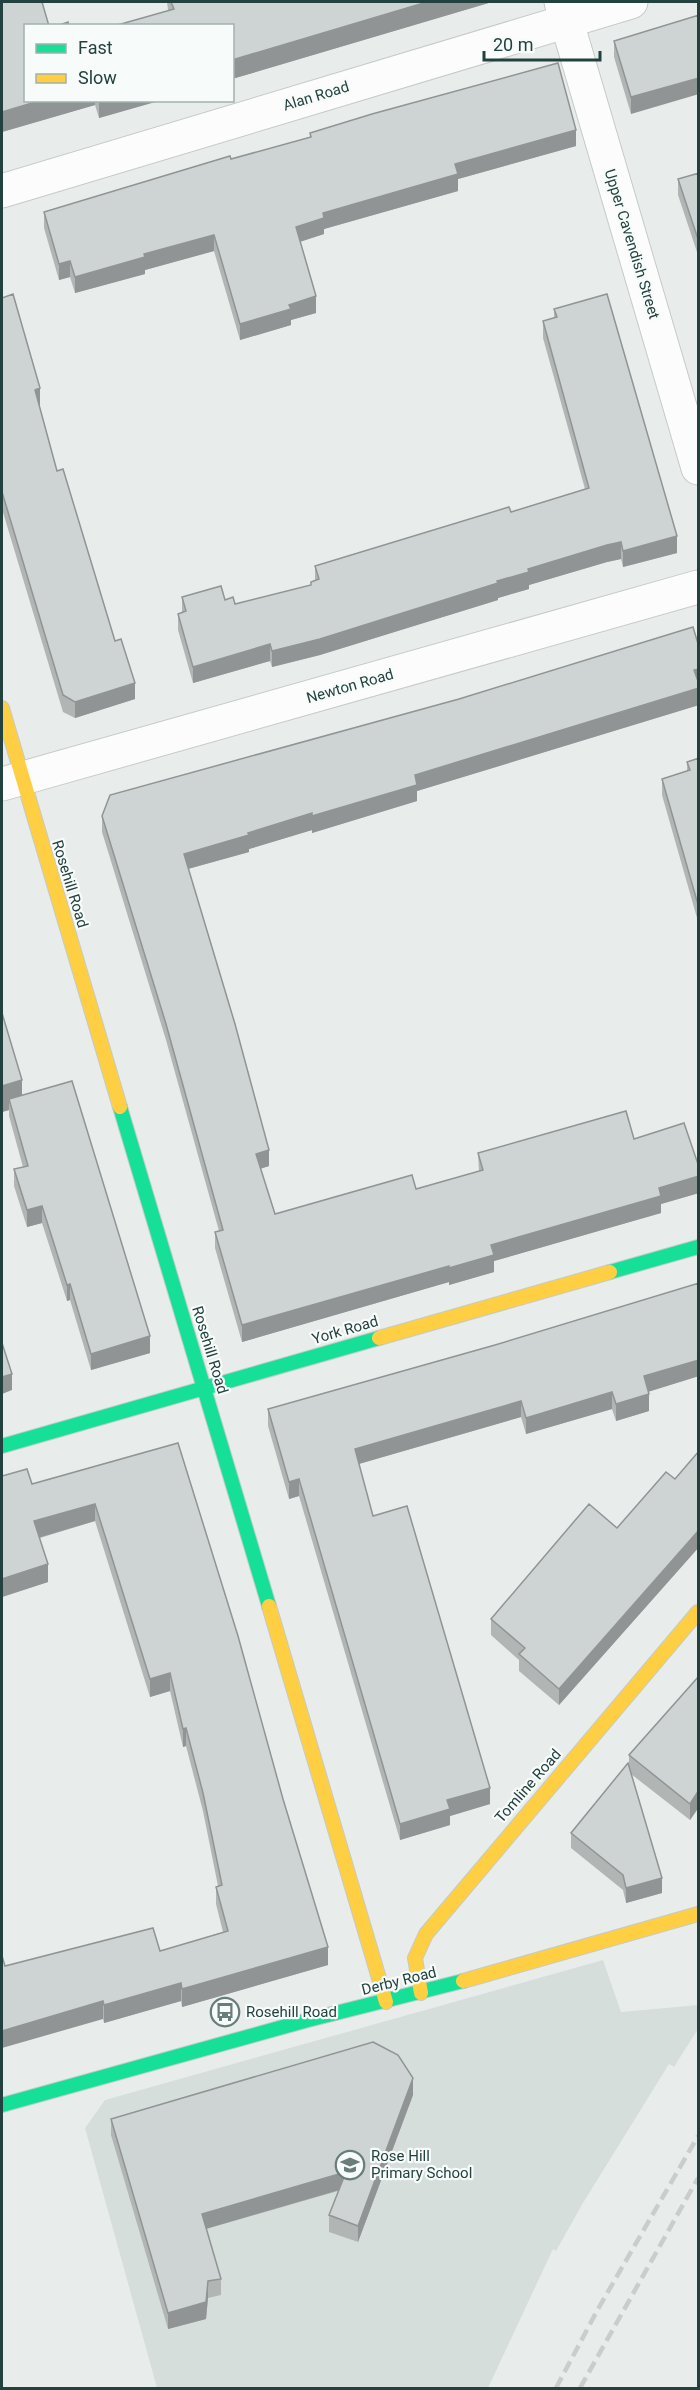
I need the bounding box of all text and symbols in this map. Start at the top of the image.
legend [24,24,234,102]
scale bar [484,24,600,62]
text: 20 m [493,34,533,55]
text: Fast [78,37,113,58]
text: Slow [78,67,117,88]
street label: Alan Road [281,77,351,115]
street label: Upper Cavendish Street [601,167,663,321]
street label: Newton Road [304,665,396,707]
street label: Rosehill Road [48,838,92,930]
street label: Rosehill Road [188,1304,232,1396]
street label: York Road [310,1312,380,1348]
street label: Tomline Road [491,1746,565,1826]
street label: Derby Road [360,1963,438,1999]
bus stop icon: Rosehill Road [209,1996,241,2028]
place label: Rosehill Road [246,2003,337,2021]
place label: Rose Hill Primary School [371,2147,472,2182]
school or university icon: Rose Hill Primary School [334,2149,366,2181]

